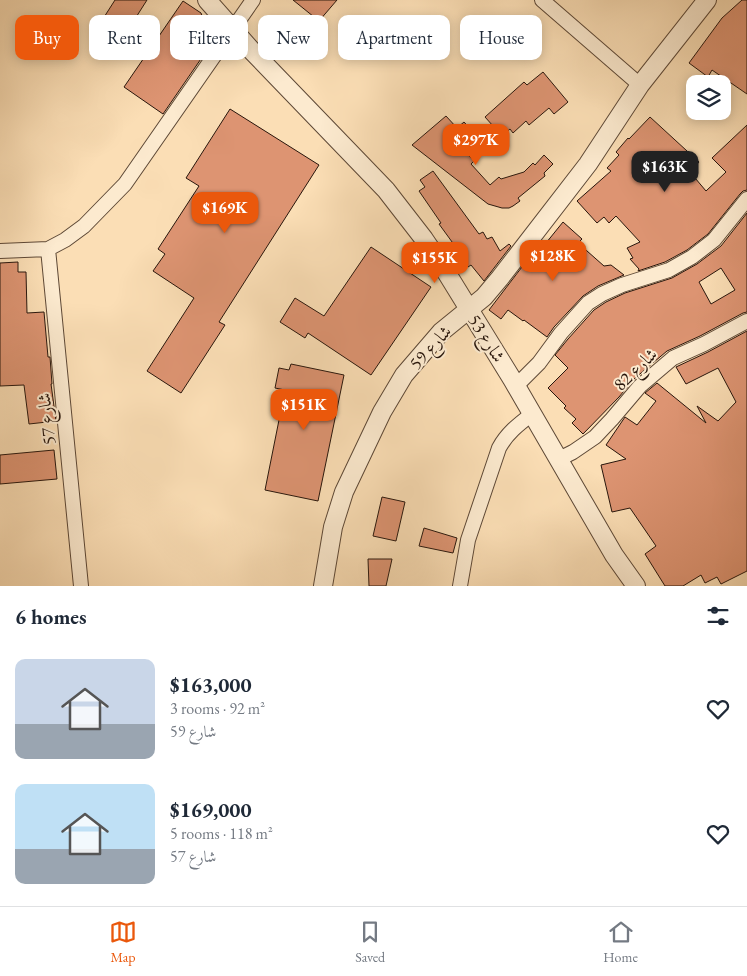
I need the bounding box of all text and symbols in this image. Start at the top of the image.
chip: Buy [15,15,79,60]
chip: Rent [89,15,160,60]
chip: Filters [170,15,248,60]
chip: New [258,15,328,60]
chip: Apartment [338,15,450,60]
chip: House [460,15,542,60]
map controls [686,75,731,120]
button: layers [686,75,731,120]
pin: $297K [441,124,511,166]
text: $297K [454,129,498,150]
pin: $163K [630,150,700,193]
text: $163K [643,156,687,177]
pin: $169K [190,192,260,234]
text: $169K [203,197,247,218]
pin: $128K [518,240,588,282]
pin: $155K [400,242,470,284]
text: $128K [531,245,575,266]
text: $155K [413,247,457,268]
street label: شارع 53 [460,310,511,368]
street label: شارع 59 [404,320,459,377]
street label: شارع 82 [608,343,665,398]
pin: $151K [269,388,339,431]
street label: شارع 57 [32,391,64,446]
text: $151K [282,394,326,415]
icon: filters [704,602,732,630]
text: 6 homes [15,603,87,630]
text: $163,000 [170,671,252,698]
icon: home [55,679,115,739]
icon: heart [704,695,732,723]
text: 3 rooms · 92 m² [170,698,265,719]
text: شارع 59 [170,721,216,742]
text: $169,000 [170,796,252,823]
icon: home [55,804,115,864]
icon: heart [704,820,732,848]
text: 5 rooms · 118 m² [170,823,273,844]
text: شارع 57 [170,846,216,867]
tab: Map [109,918,137,966]
tab: Saved [355,918,385,966]
tab: Home [603,918,638,966]

